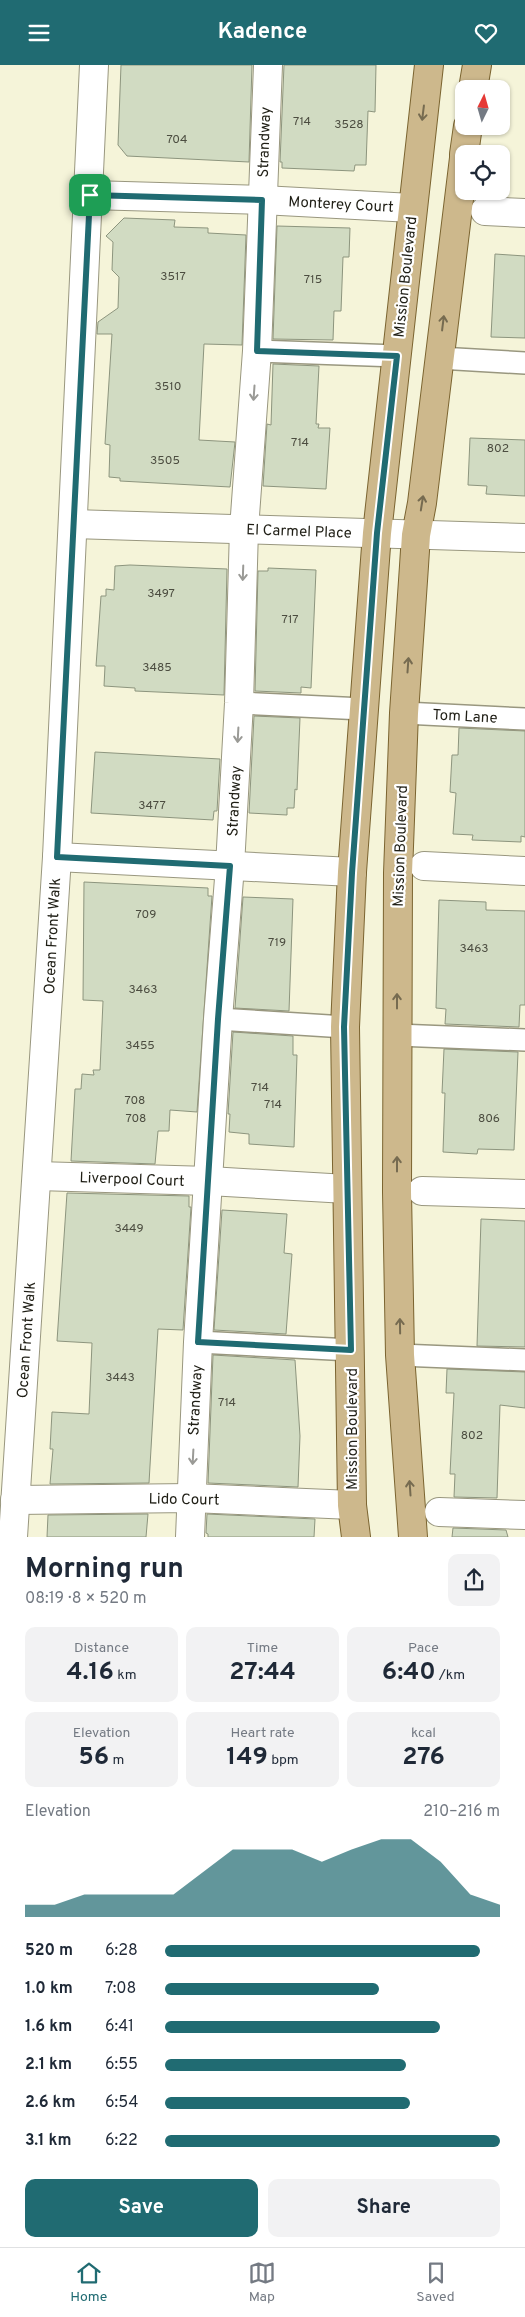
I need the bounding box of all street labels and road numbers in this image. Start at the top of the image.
street label: Strandway [255,106,276,178]
street label: Monterey Court [288,193,394,218]
street label: Mission Boulevard [391,216,422,339]
street label: El Carmel Place [246,521,352,544]
street label: Tom Lane [432,706,498,729]
street label: Strandway [224,765,247,837]
street label: Mission Boulevard [390,785,413,907]
street label: Ocean Front Walk [41,877,66,995]
street label: Liverpool Court [79,1169,185,1192]
street label: Ocean Front Walk [14,1281,41,1399]
street label: Strandway [185,1364,208,1436]
street label: Mission Boulevard [344,1368,363,1490]
street label: Lido Court [148,1490,220,1511]

